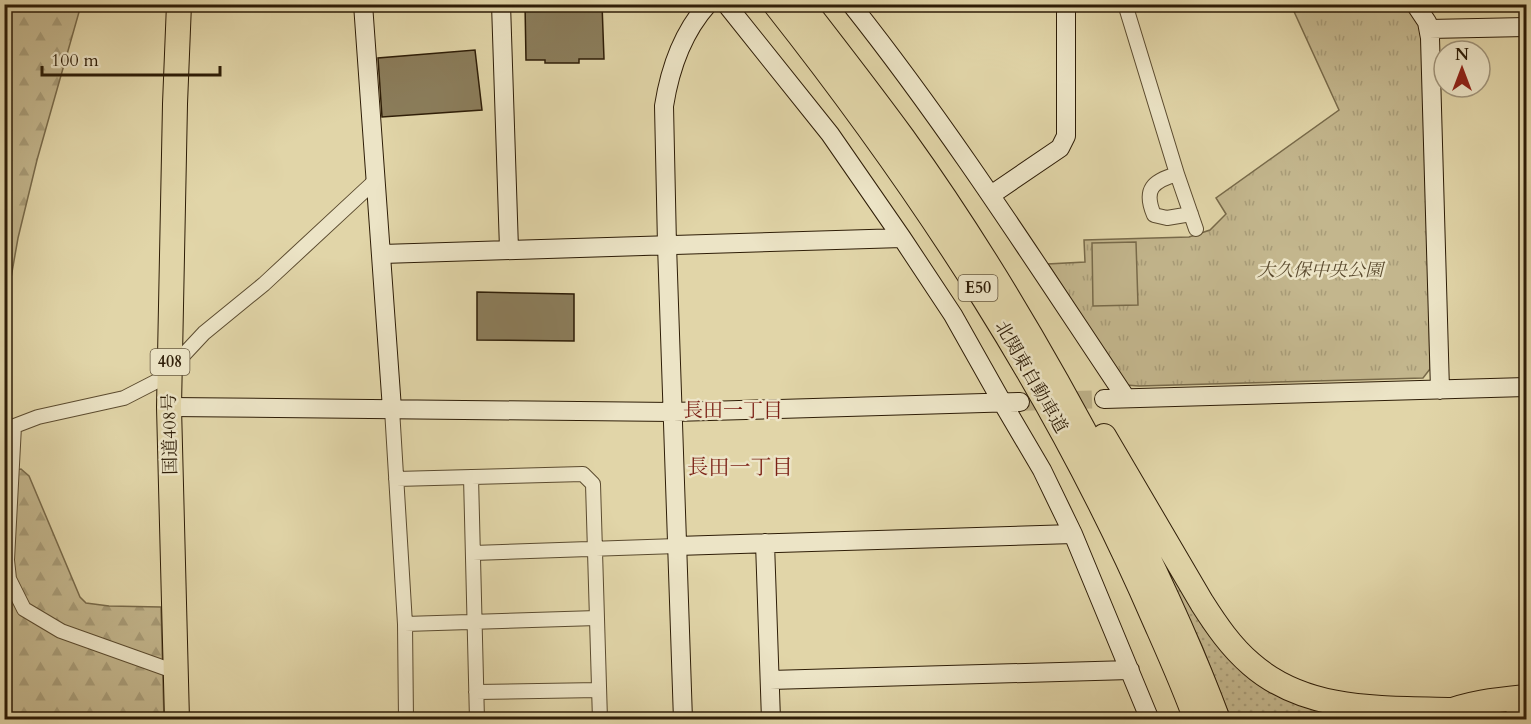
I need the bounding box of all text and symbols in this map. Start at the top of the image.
scale bar [42,39,220,77]
north arrow [1432,39,1492,99]
text: N [1455,44,1469,66]
text: 100 m [51,48,99,73]
park label: 大久保中央公園 [1257,258,1386,283]
road number: E50 [958,275,998,301]
street label: 北関東自動車道 [989,316,1073,438]
road number: 408 [150,349,190,375]
street label: 国道408号 [157,393,183,475]
district label: 長田一丁目 [683,397,783,424]
district label: 長田一丁目 [688,453,793,482]

